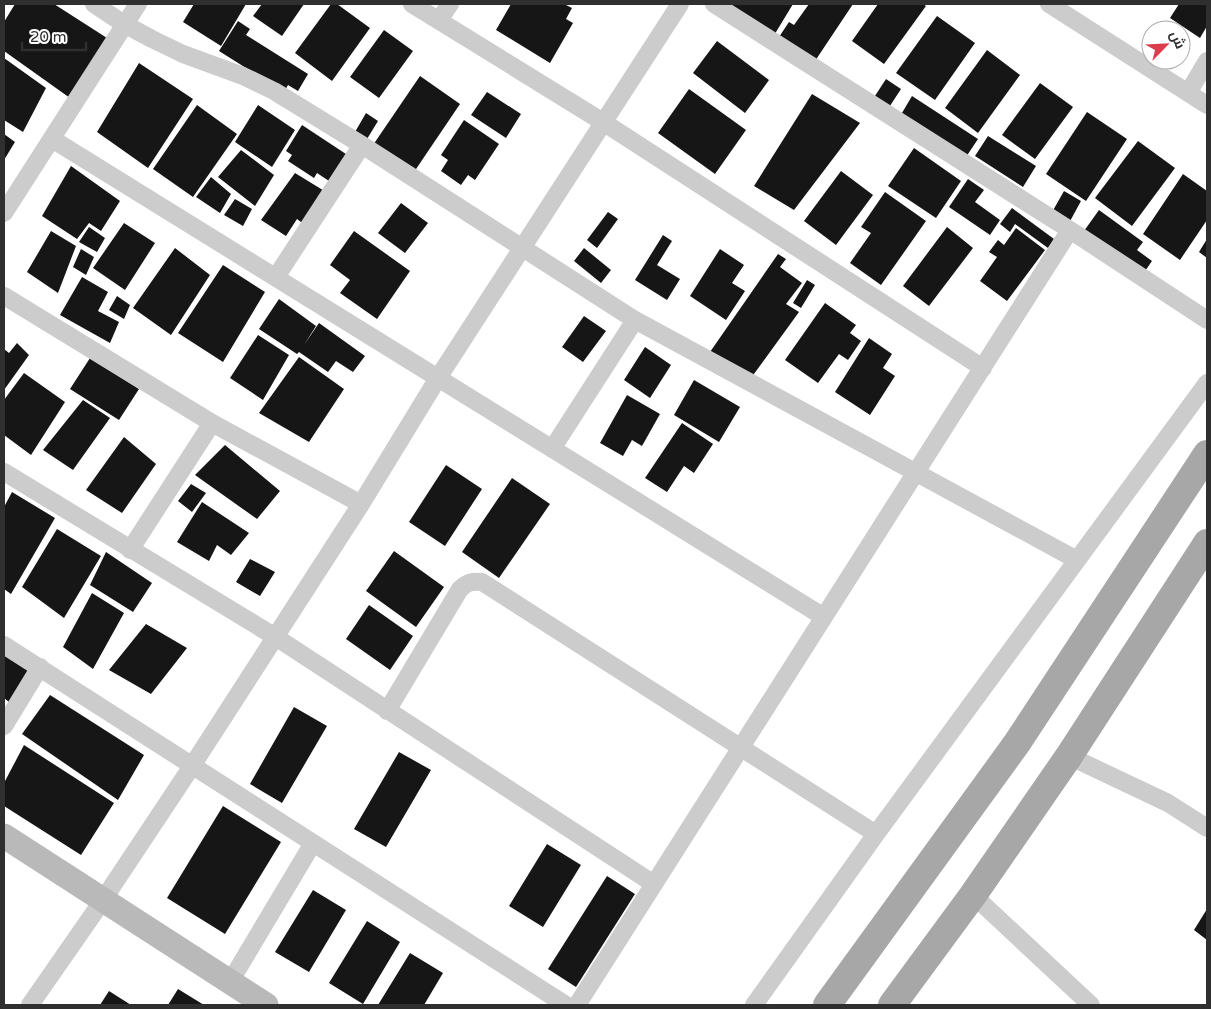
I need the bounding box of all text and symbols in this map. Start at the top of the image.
scale bar [22,20,86,52]
north arrow [1141,20,1191,70]
text: 20 m [30,28,67,46]
text: ش [1166,28,1189,52]

